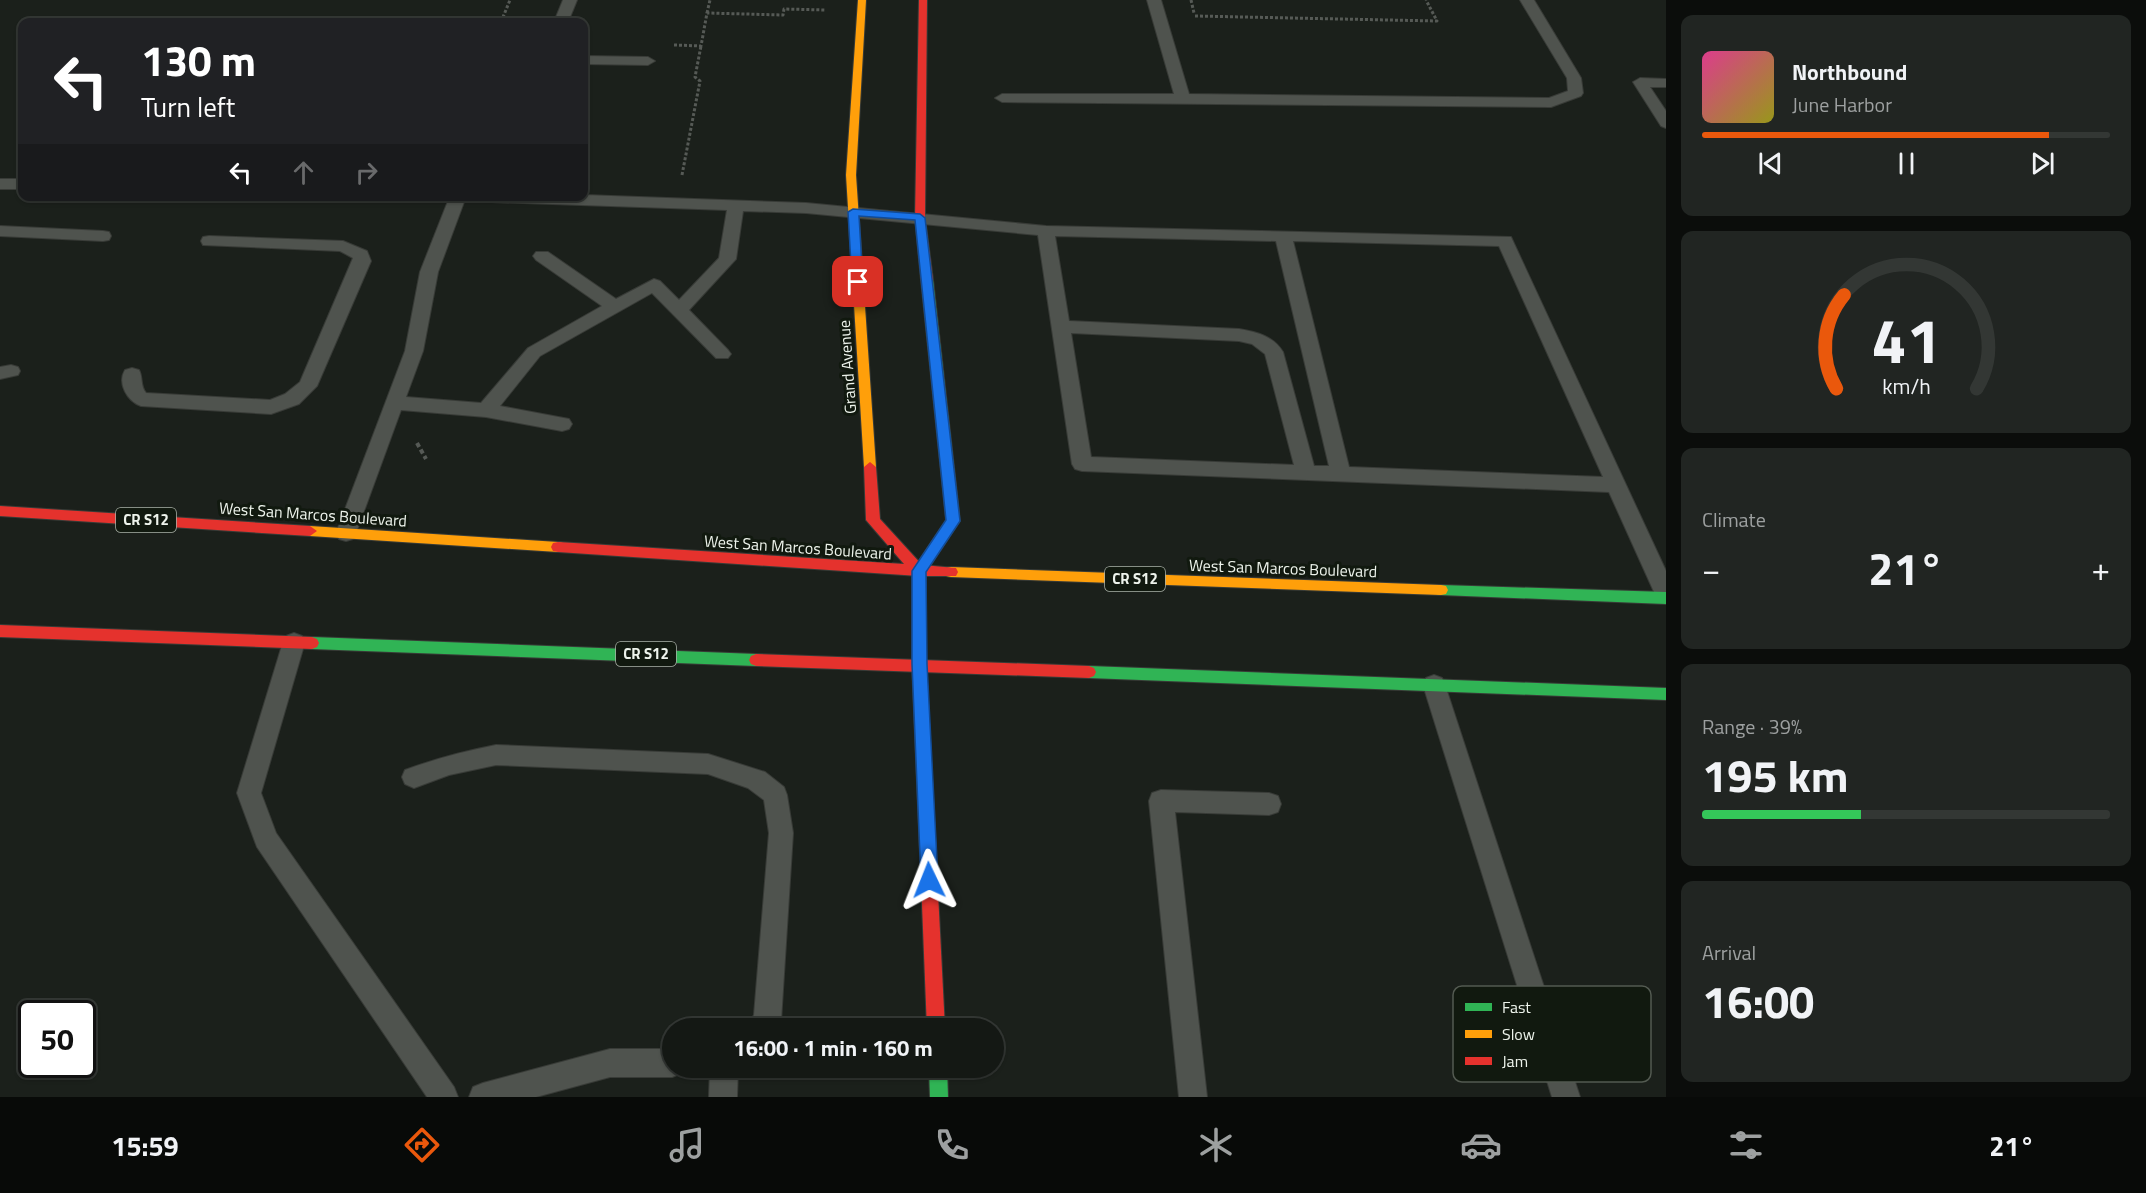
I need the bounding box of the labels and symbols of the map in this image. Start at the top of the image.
pin [832,256,883,307]
street label: Grand Avenue [832,319,862,415]
street label: West San Marcos Boulevard [218,495,408,533]
road number: CR S12 [116,508,176,532]
street label: West San Marcos Boulevard [703,528,893,566]
street label: West San Marcos Boulevard [1189,553,1377,583]
road number: CR S12 [1105,567,1165,591]
road number: CR S12 [616,642,676,666]
position arrow [897,848,961,912]
legend [1453,986,1651,1082]
text: Fast [1502,995,1531,1019]
speed limit sign: 50 [18,1000,96,1078]
text: Slow [1502,1022,1535,1046]
text: Jam [1502,1049,1528,1073]

